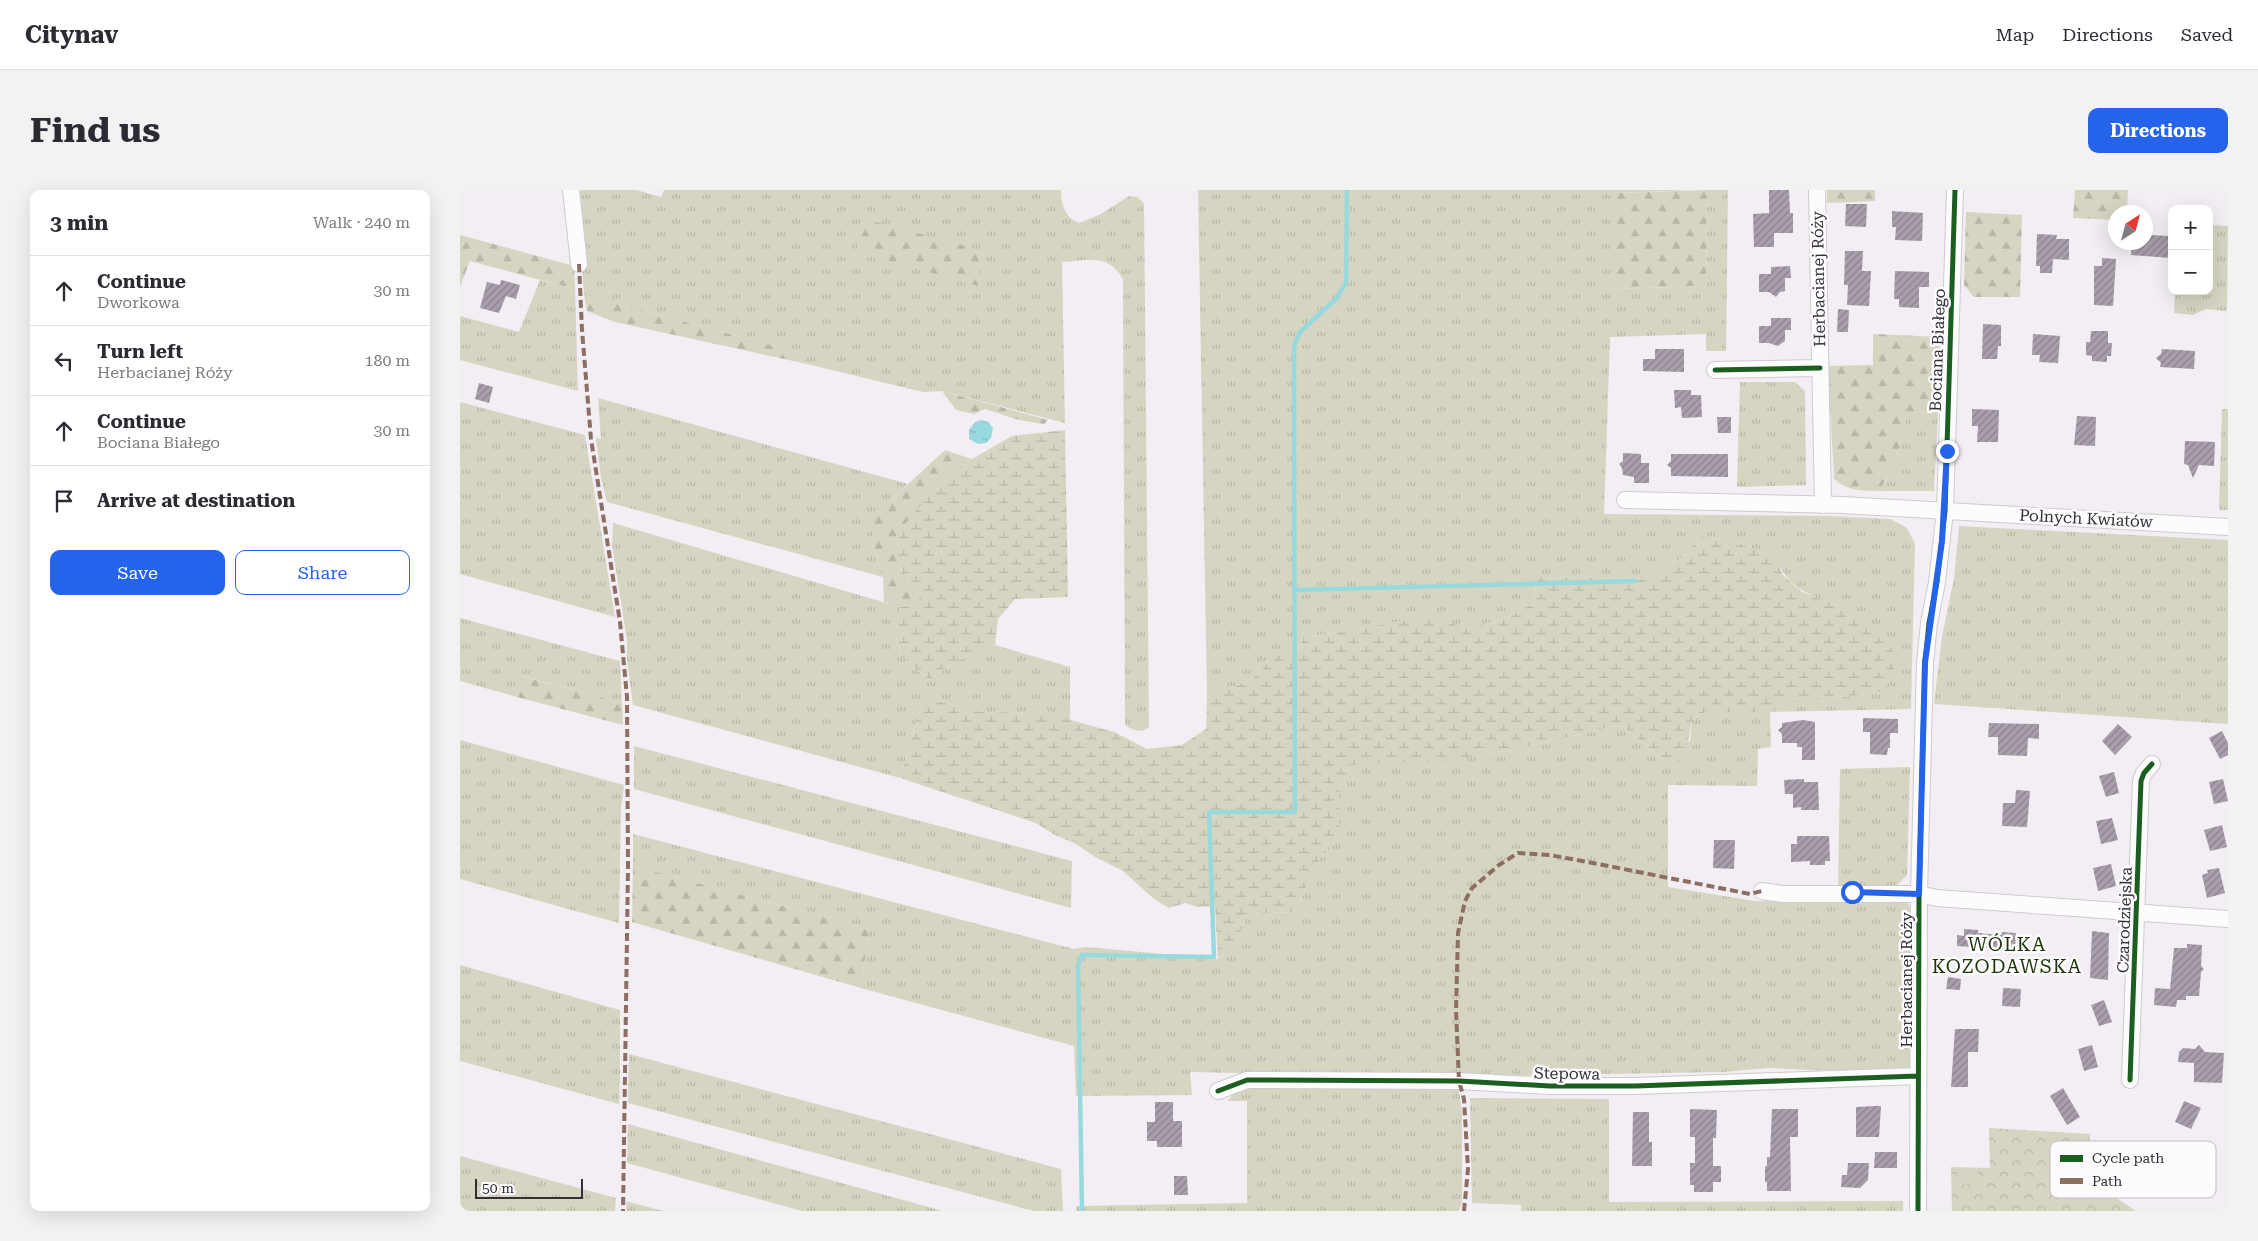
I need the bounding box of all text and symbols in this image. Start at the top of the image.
text: Citynav [25,21,118,49]
text: Map [1996,24,2034,45]
text: Directions [2062,24,2153,45]
text: Saved [2181,24,2233,45]
button: Directions [2088,108,2228,153]
text: Find us [30,110,160,151]
north arrow [2108,205,2153,250]
map controls [2168,205,2213,295]
button: + [2168,205,2213,250]
street label: Herbacianej Róży [1808,210,1829,347]
text: 3 min [50,211,108,235]
text: Walk · 240 m [313,213,410,232]
button: − [2168,250,2213,295]
text: Continue [97,270,186,293]
icon: ahead [50,277,78,305]
text: 30 m [373,281,410,300]
street label: Bociana Białego [1926,288,1949,412]
text: Dworkowa [97,293,180,312]
text: Turn left [97,340,183,363]
icon: left [50,347,78,375]
text: 180 m [364,351,410,370]
text: Herbacianej Róży [97,363,233,382]
text: Continue [97,410,186,433]
icon: ahead [50,417,78,445]
text: 30 m [373,421,410,440]
text: Bociana Białego [97,433,220,452]
route end [1936,440,1959,463]
icon: arrive [50,487,78,515]
text: Arrive at destination [97,489,295,512]
street label: Polnych Kwiatów [2019,506,2154,532]
button: Save [50,550,225,595]
button: Share [235,550,410,595]
street label: Czarodziejska [2113,866,2136,973]
route start [1841,881,1864,904]
street label: Herbacianej Róży [1897,912,1916,1048]
district label: WÓLKA KOZODAWSKA [1932,933,2082,978]
street label: Stepowa [1534,1063,1601,1084]
legend [2050,1141,2216,1198]
text: Cycle path [2092,1150,2164,1166]
text: Path [2092,1173,2122,1189]
scale bar [475,1176,582,1199]
text: 50 m [482,1180,514,1196]

